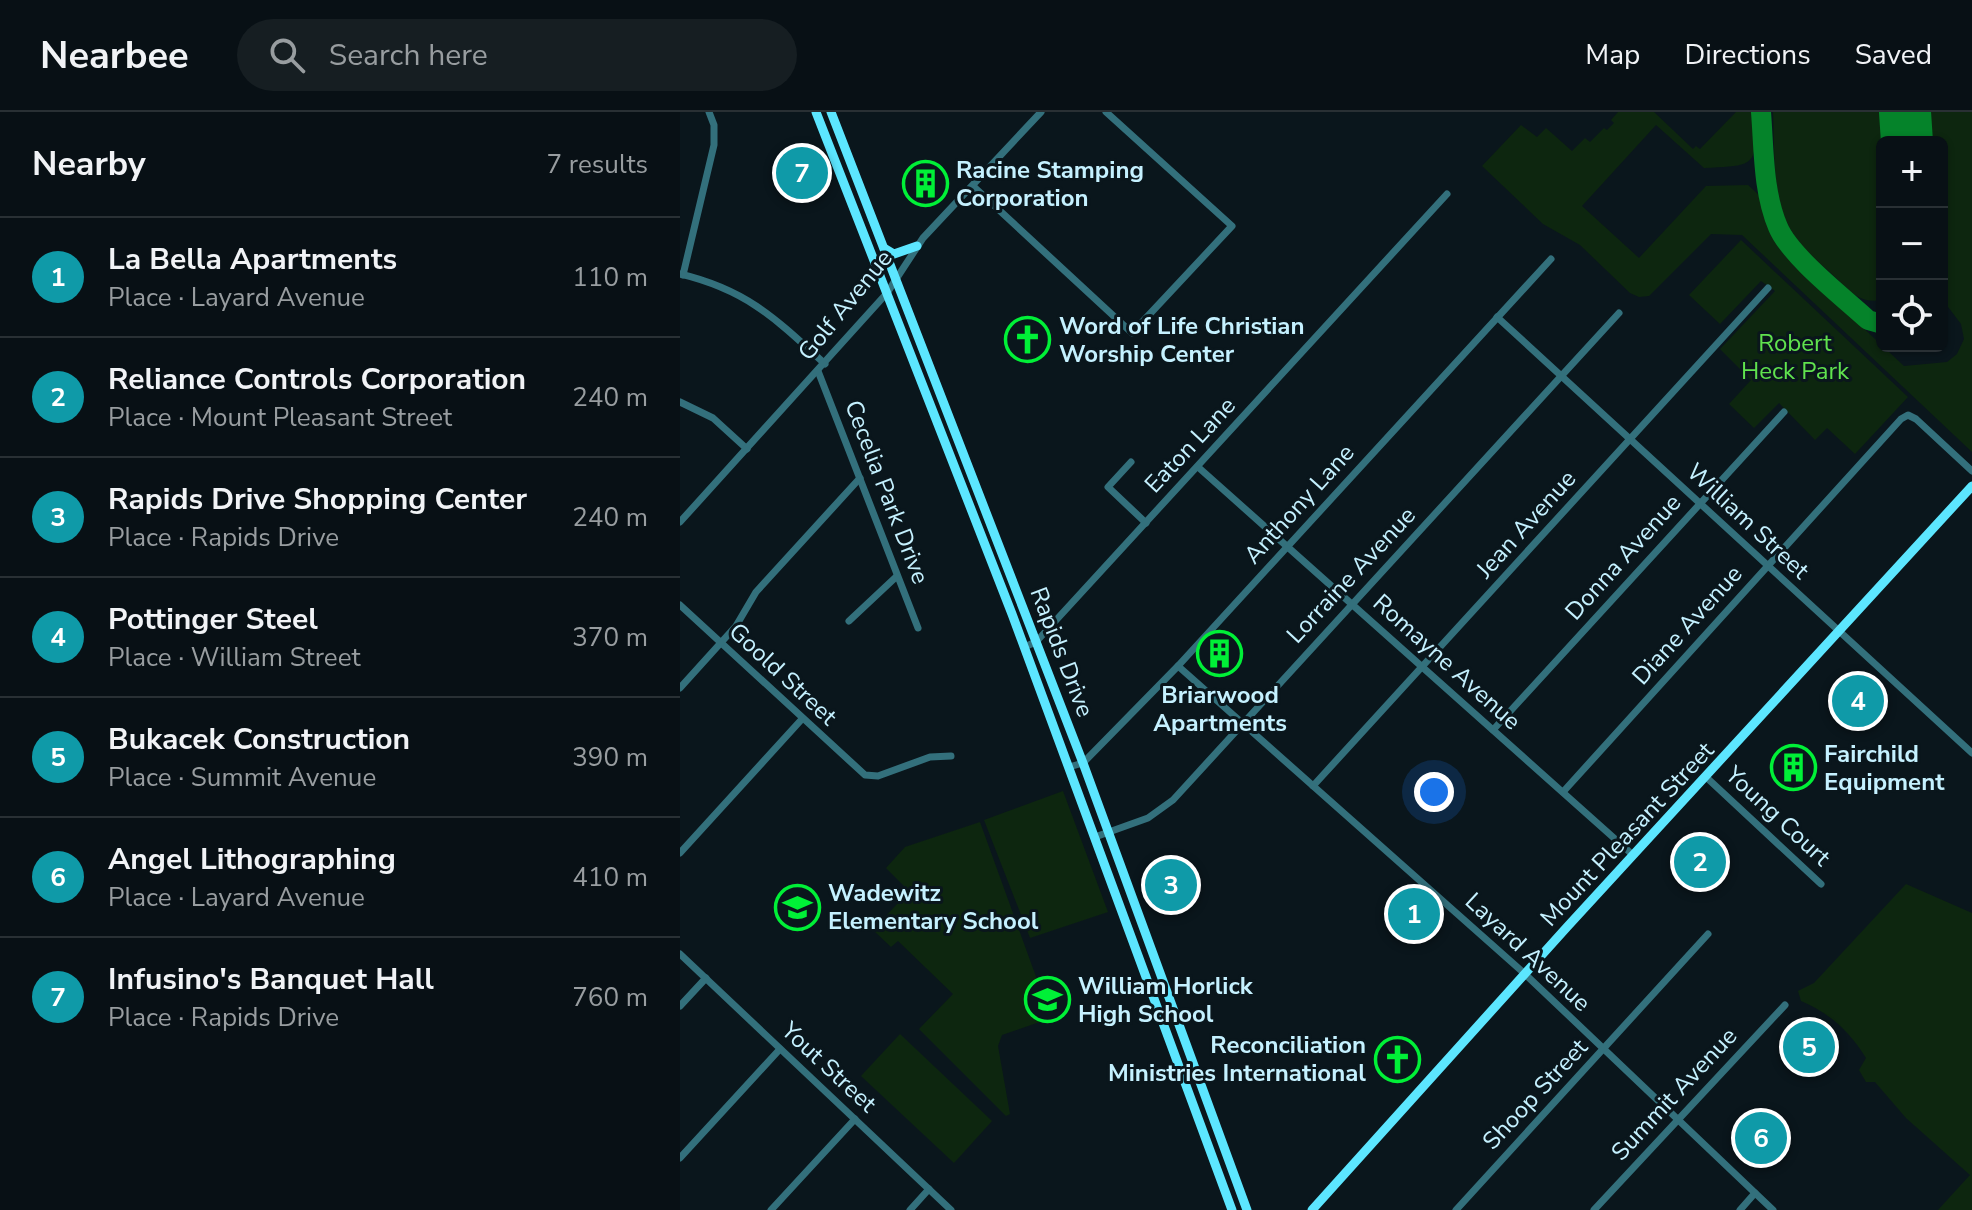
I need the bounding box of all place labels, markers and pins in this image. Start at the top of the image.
pin: 7 [776,143,828,203]
place label: Racine Stamping Corporation [956,154,1144,214]
building icon: Racine Stamping Corporation [901,160,949,208]
place label: Word of Life Christian Worship Center [1059,310,1305,370]
church icon: Word of Life Christian Worship Center [1004,316,1052,364]
building icon: Briarwood Apartments [1196,629,1244,677]
pin: 4 [1832,671,1884,731]
place label: Briarwood Apartments [1153,679,1287,739]
place label: Fairchild Equipment [1824,738,1945,798]
building icon: Fairchild Equipment [1769,744,1817,792]
pin: 2 [1674,832,1726,892]
pin: 3 [1145,855,1197,915]
place label: Wadewitz Elementary School [828,877,1039,937]
school or university icon: Wadewitz Elementary School [773,883,821,931]
pin: 1 [1388,884,1440,944]
place label: William Horlick High School [1078,970,1254,1030]
school or university icon: William Horlick High School [1023,976,1071,1024]
pin: 5 [1783,1017,1835,1077]
place label: Reconciliation Ministries International [1108,1029,1366,1089]
church icon: Reconciliation Ministries International [1373,1035,1421,1083]
pin: 6 [1735,1108,1787,1168]

